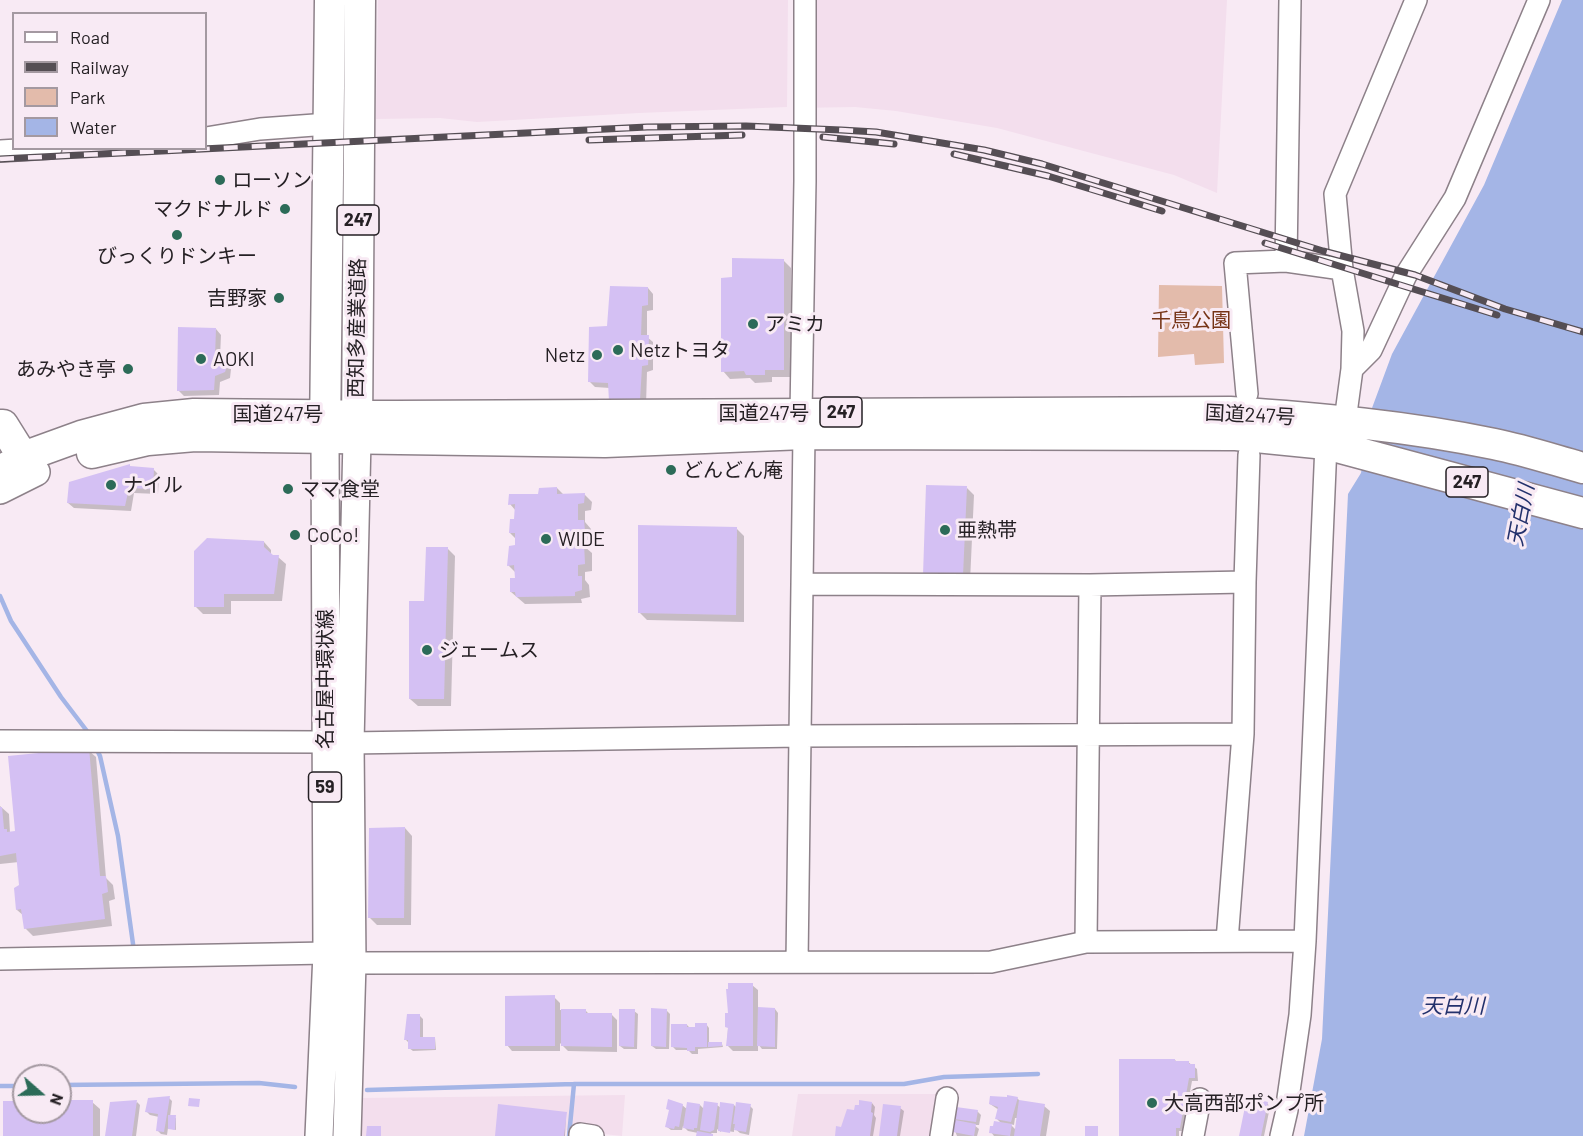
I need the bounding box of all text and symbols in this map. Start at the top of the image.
legend [12,12,207,150]
text: Road [70,26,110,48]
text: Railway [70,56,129,78]
text: Park [70,86,105,108]
text: Water [70,116,117,138]
place label: ローソン [232,168,312,192]
marker: ローソン [213,173,227,187]
place label: マクドナルド [153,197,273,221]
marker: マクドナルド [278,202,292,216]
road number: 247 [337,205,379,235]
marker: びっくりドンキー [170,228,184,242]
place label: びっくりドンキー [97,244,257,268]
street label: 西知多産業道路 [344,258,370,398]
place label: 吉野家 [207,286,267,310]
marker: 吉野家 [272,291,286,305]
park label: 千鳥公園 [1151,308,1231,332]
place label: アミカ [765,312,825,336]
marker: アミカ [746,317,760,331]
place label: Netzトヨタ [630,338,730,362]
place label: Netz [545,343,585,367]
marker: Netzトヨタ [611,343,625,357]
place label: AOKI [213,347,255,371]
marker: Netz [590,348,604,362]
marker: AOKI [194,352,208,366]
place label: あみやき亭 [16,357,116,381]
marker: あみやき亭 [121,362,135,376]
road number: 247 [820,397,862,427]
street label: 国道247号 [719,401,809,425]
street label: 国道247号 [1204,401,1296,429]
street label: 国道247号 [233,402,323,426]
place label: どんどん庵 [683,458,783,482]
marker: どんどん庵 [664,463,678,477]
road number: 247 [1446,467,1488,497]
place label: ナイル [123,473,183,497]
place label: ママ食堂 [300,477,380,501]
marker: ナイル [104,478,118,492]
marker: ママ食堂 [281,482,295,496]
water label: 天白川 [1503,482,1539,548]
place label: 亜熱帯 [957,518,1017,542]
place label: CoCo! [307,523,359,547]
marker: 亜熱帯 [938,523,952,537]
place label: WIDE [558,527,605,551]
marker: CoCo! [288,528,302,542]
marker: WIDE [539,532,553,546]
street label: 名古屋中環状線 [313,609,337,749]
place label: ジェームス [439,638,539,662]
marker: ジェームス [420,643,434,657]
road number: 59 [308,772,342,802]
water label: 天白川 [1422,993,1484,1019]
north arrow [12,1064,72,1124]
text: N [47,1091,68,1108]
place label: 大高西部ポンプ所 [1164,1091,1324,1115]
marker: 大高西部ポンプ所 [1145,1096,1159,1110]

